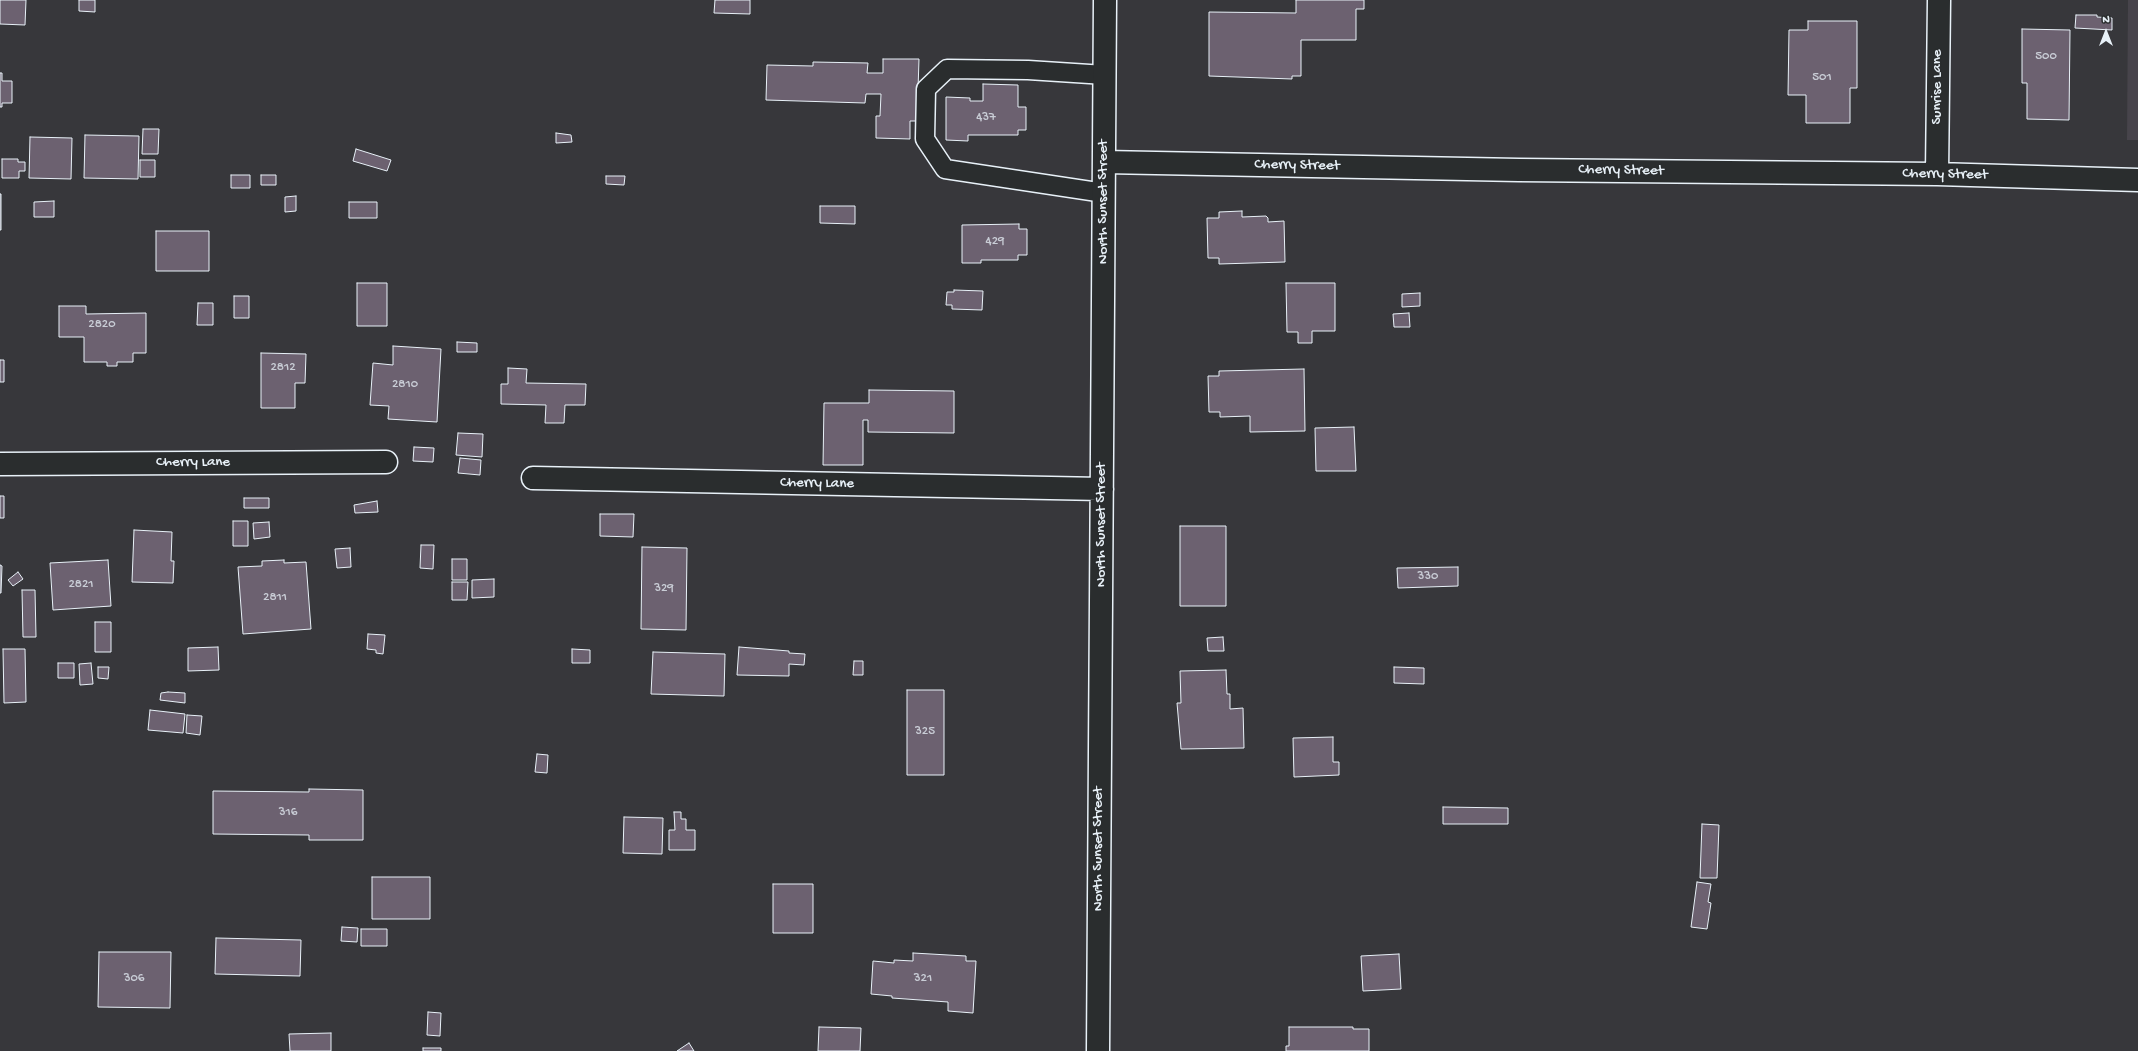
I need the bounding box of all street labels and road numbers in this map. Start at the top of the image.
street label: Sunrise Lane [1929,49,1947,125]
street label: North Sunset Street [1095,140,1113,264]
street label: Cherry Street [1254,156,1340,176]
street label: Cherry Street [1578,161,1664,181]
street label: Cherry Street [1902,165,1988,185]
street label: Cherry Lane [156,454,230,472]
street label: North Sunset Street [1093,463,1111,587]
street label: Cherry Lane [780,474,854,494]
street label: North Sunset Street [1090,787,1108,911]

